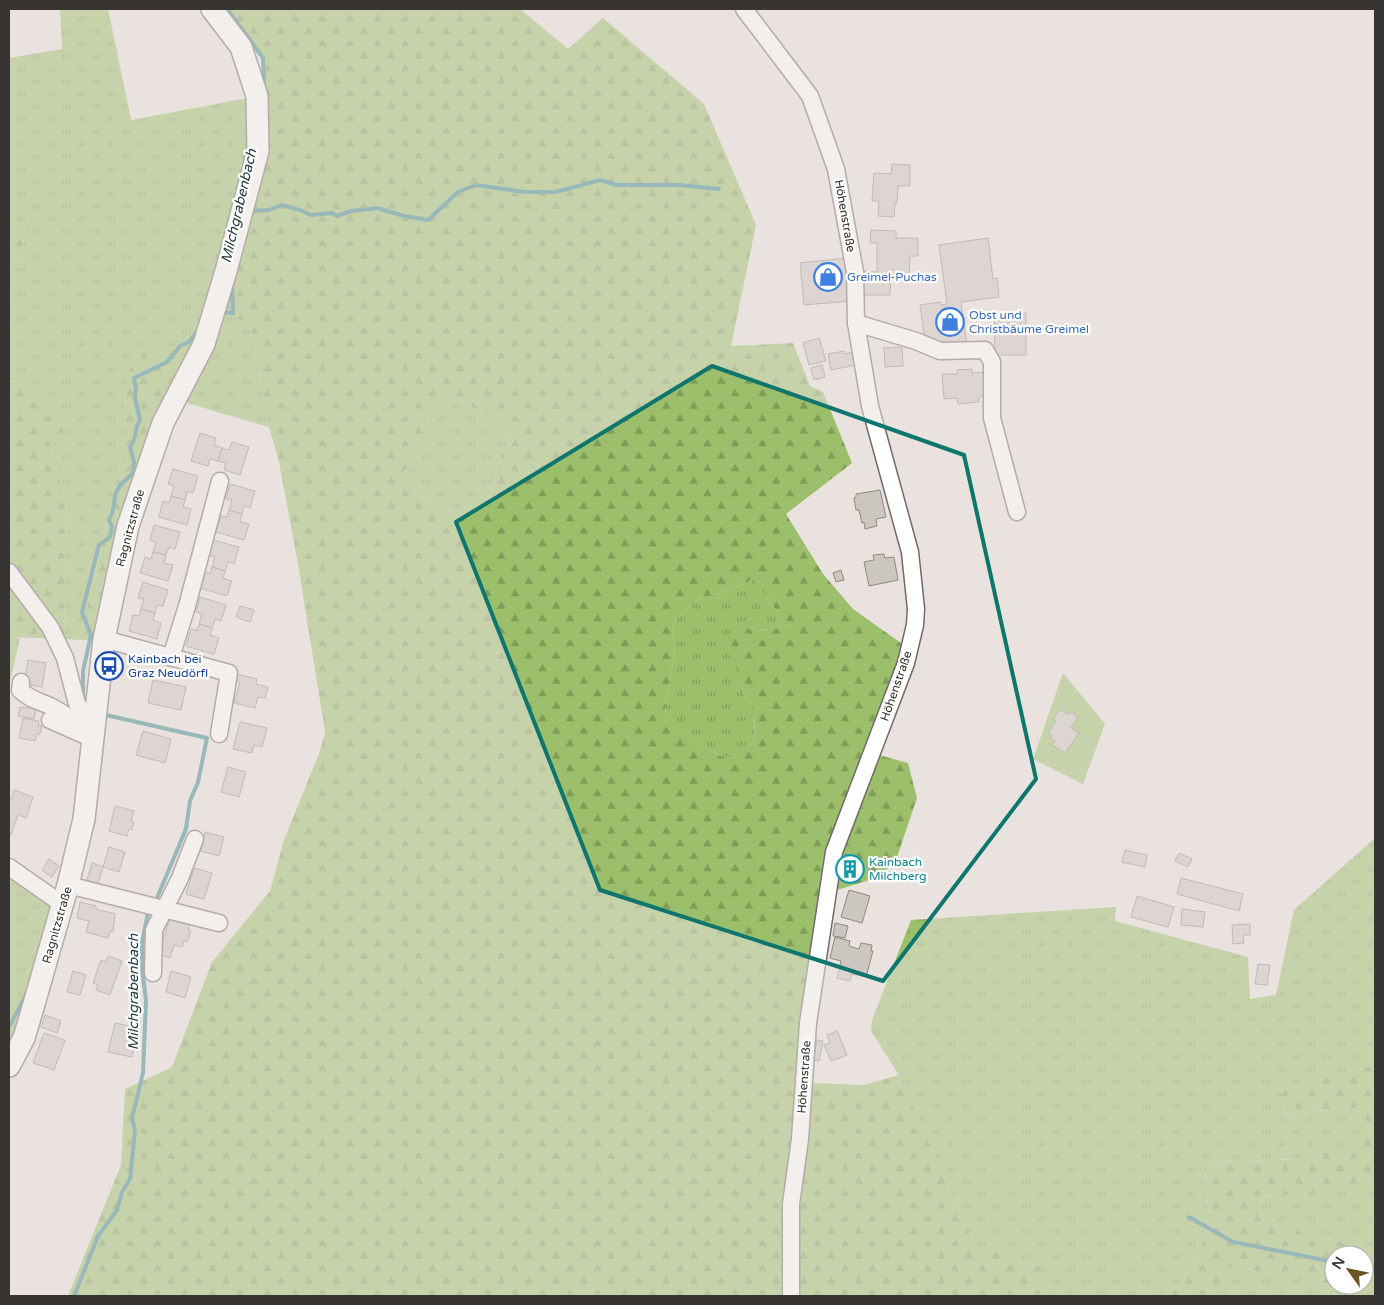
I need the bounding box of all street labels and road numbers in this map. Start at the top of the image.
street label: Höhenstraße [832,179,858,254]
street label: Ragnitzstraße [113,488,147,568]
street label: Höhenstraße [877,649,915,723]
street label: Ragnitzstraße [39,885,75,965]
street label: Höhenstraße [794,1040,814,1114]

